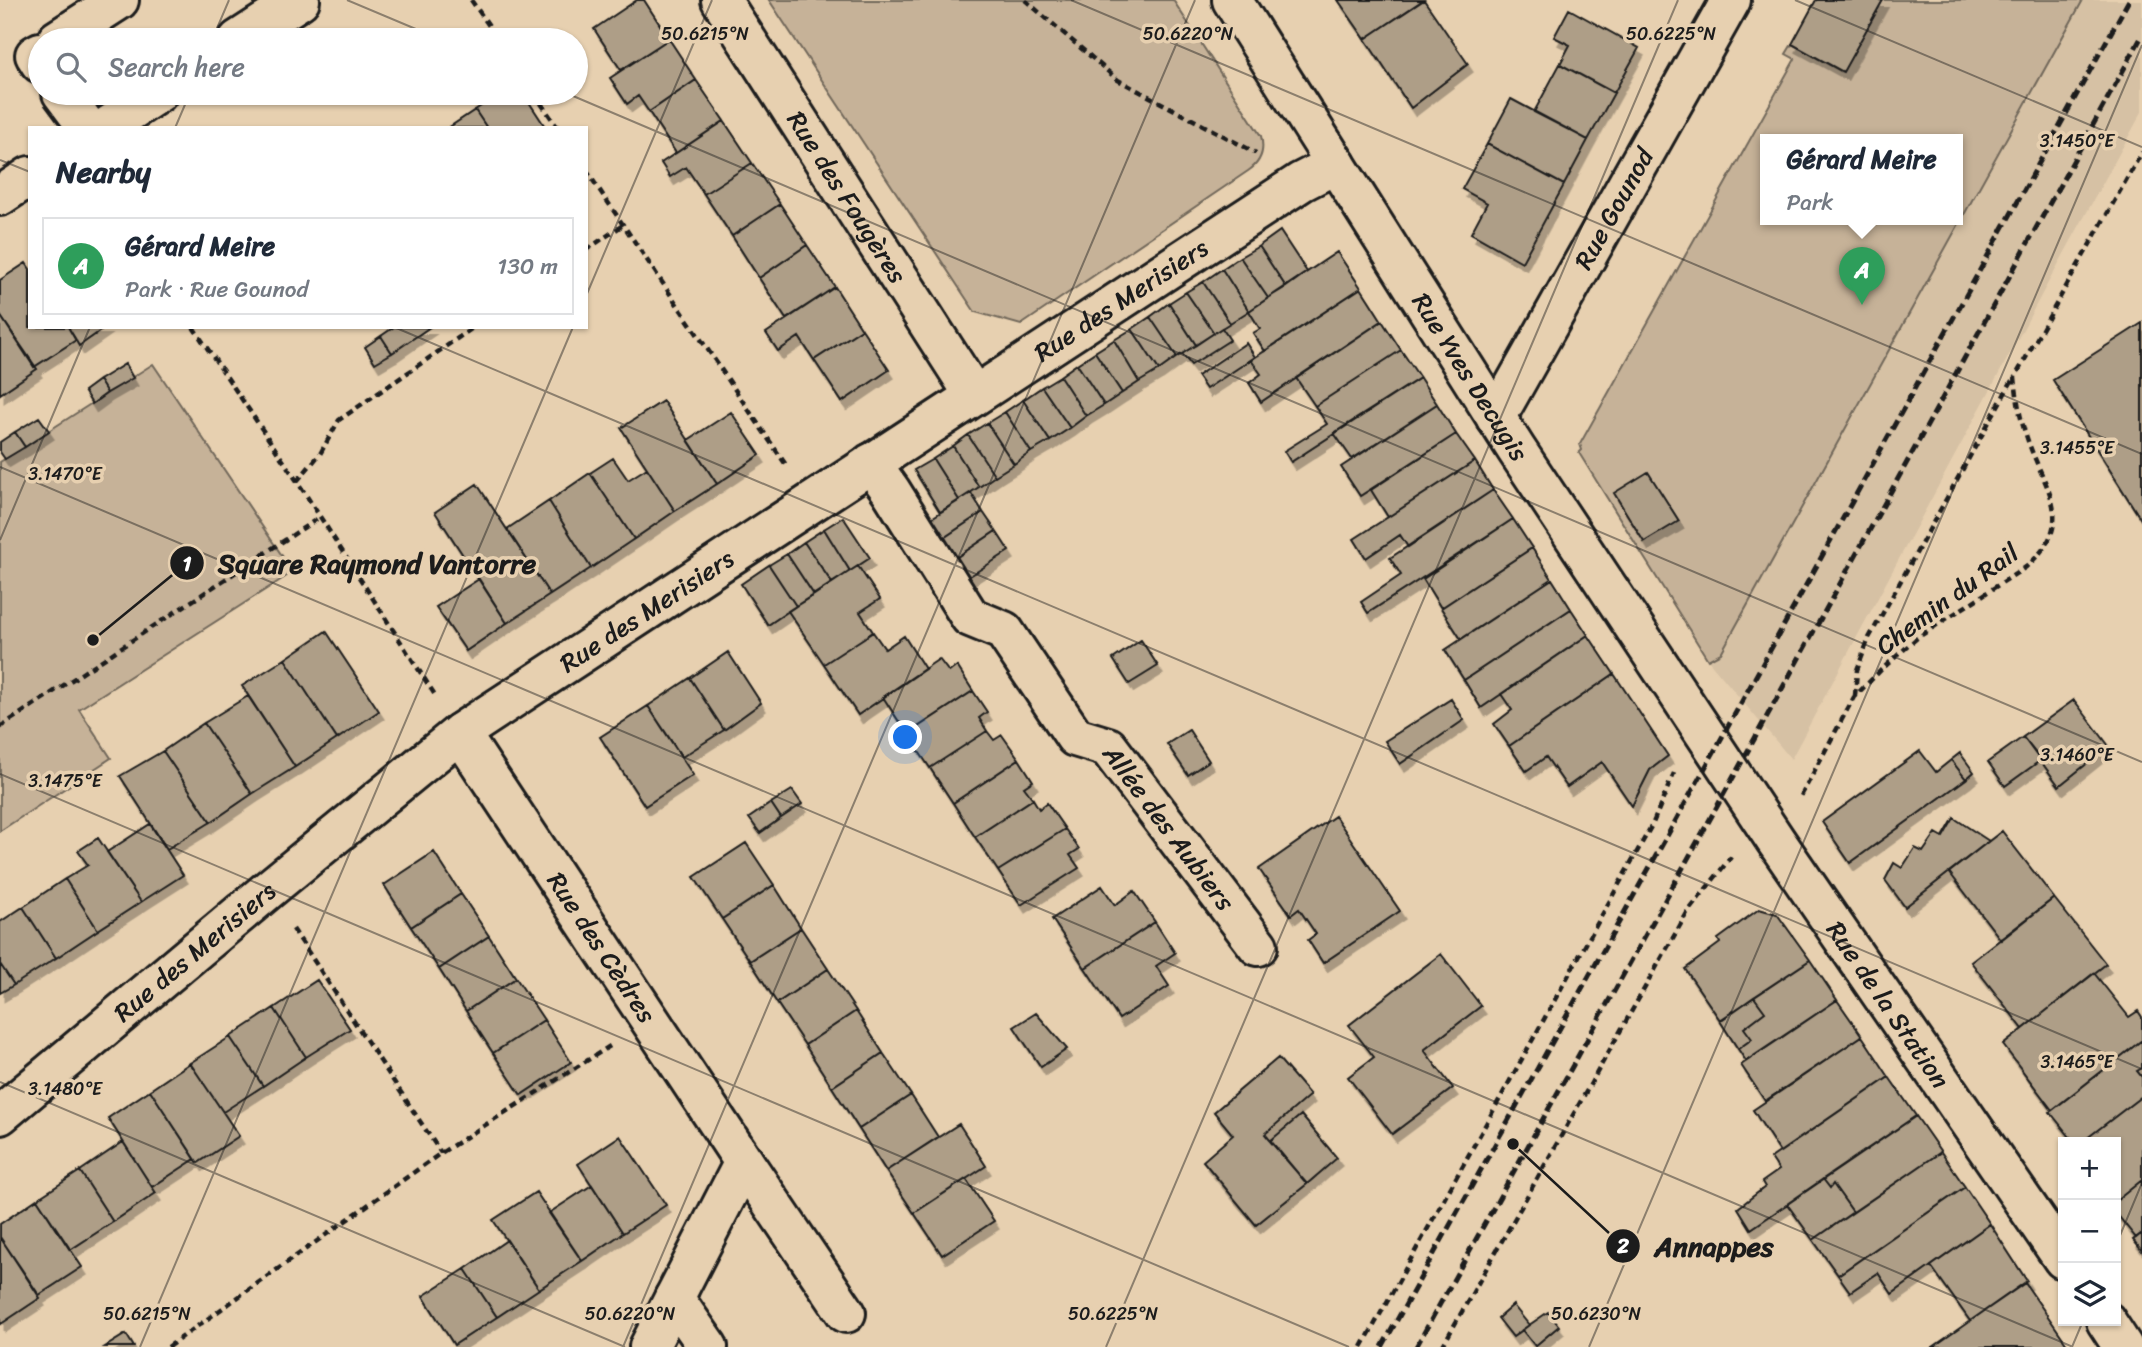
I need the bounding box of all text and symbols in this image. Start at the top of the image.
text: 50.6215°N [661,18,749,50]
text: 50.6220°N [1143,18,1234,50]
text: 50.6225°N [1626,18,1717,50]
search box [28,28,588,105]
text: Search here [108,44,245,90]
icon: search [52,48,90,86]
street label: Rue des Fougères [774,101,920,293]
text: 3.1450°E [2040,125,2115,157]
popup [1760,134,1963,225]
text: Gérard Meire [1786,136,1937,182]
street label: Rue Gounod [1561,137,1668,278]
text: Nearby [56,145,151,199]
text: Park [1786,182,1834,223]
text: Gérard Meire [125,223,275,269]
street label: Rue des Merisiers [1024,225,1218,374]
text: A [73,246,89,287]
text: 130 m [497,246,558,287]
pin: A [1839,247,1885,305]
text: Park · Rue Gounod [125,269,309,310]
street label: Rue Yves Decugis [1399,283,1541,471]
text: 3.1455°E [2040,432,2115,464]
text: 3.1470°E [28,458,103,490]
street label: Chemin du Rail [1865,530,2029,667]
street label: Rue des Merisiers [550,536,744,685]
callout: Square Raymond Vantorre [169,539,550,588]
text: Square Raymond Vantorre [217,539,537,588]
text: 1 [182,545,192,583]
your location [888,720,922,754]
street label: Allée des Aubiers [1090,733,1248,922]
text: 3.1460°E [2040,739,2115,771]
text: 3.1475°E [28,765,103,797]
street label: Rue des Cèdres [535,862,669,1033]
street label: Rue des Merisiers [103,869,287,1034]
street label: Rue de la Station [1814,911,1963,1098]
text: 3.1465°E [2040,1046,2115,1078]
text: 3.1480°E [28,1073,103,1105]
map controls [2058,1137,2121,1326]
button: + [2058,1137,2121,1200]
button: − [2058,1200,2121,1263]
callout: Annappes [1605,1221,1788,1270]
text: Annappes [1653,1222,1775,1271]
text: 2 [1616,1227,1629,1265]
button: layers [2058,1263,2121,1326]
text: 50.6215°N [103,1298,191,1330]
text: 50.6220°N [585,1298,676,1330]
text: 50.6225°N [1068,1298,1159,1330]
text: 50.6230°N [1551,1298,1641,1330]

